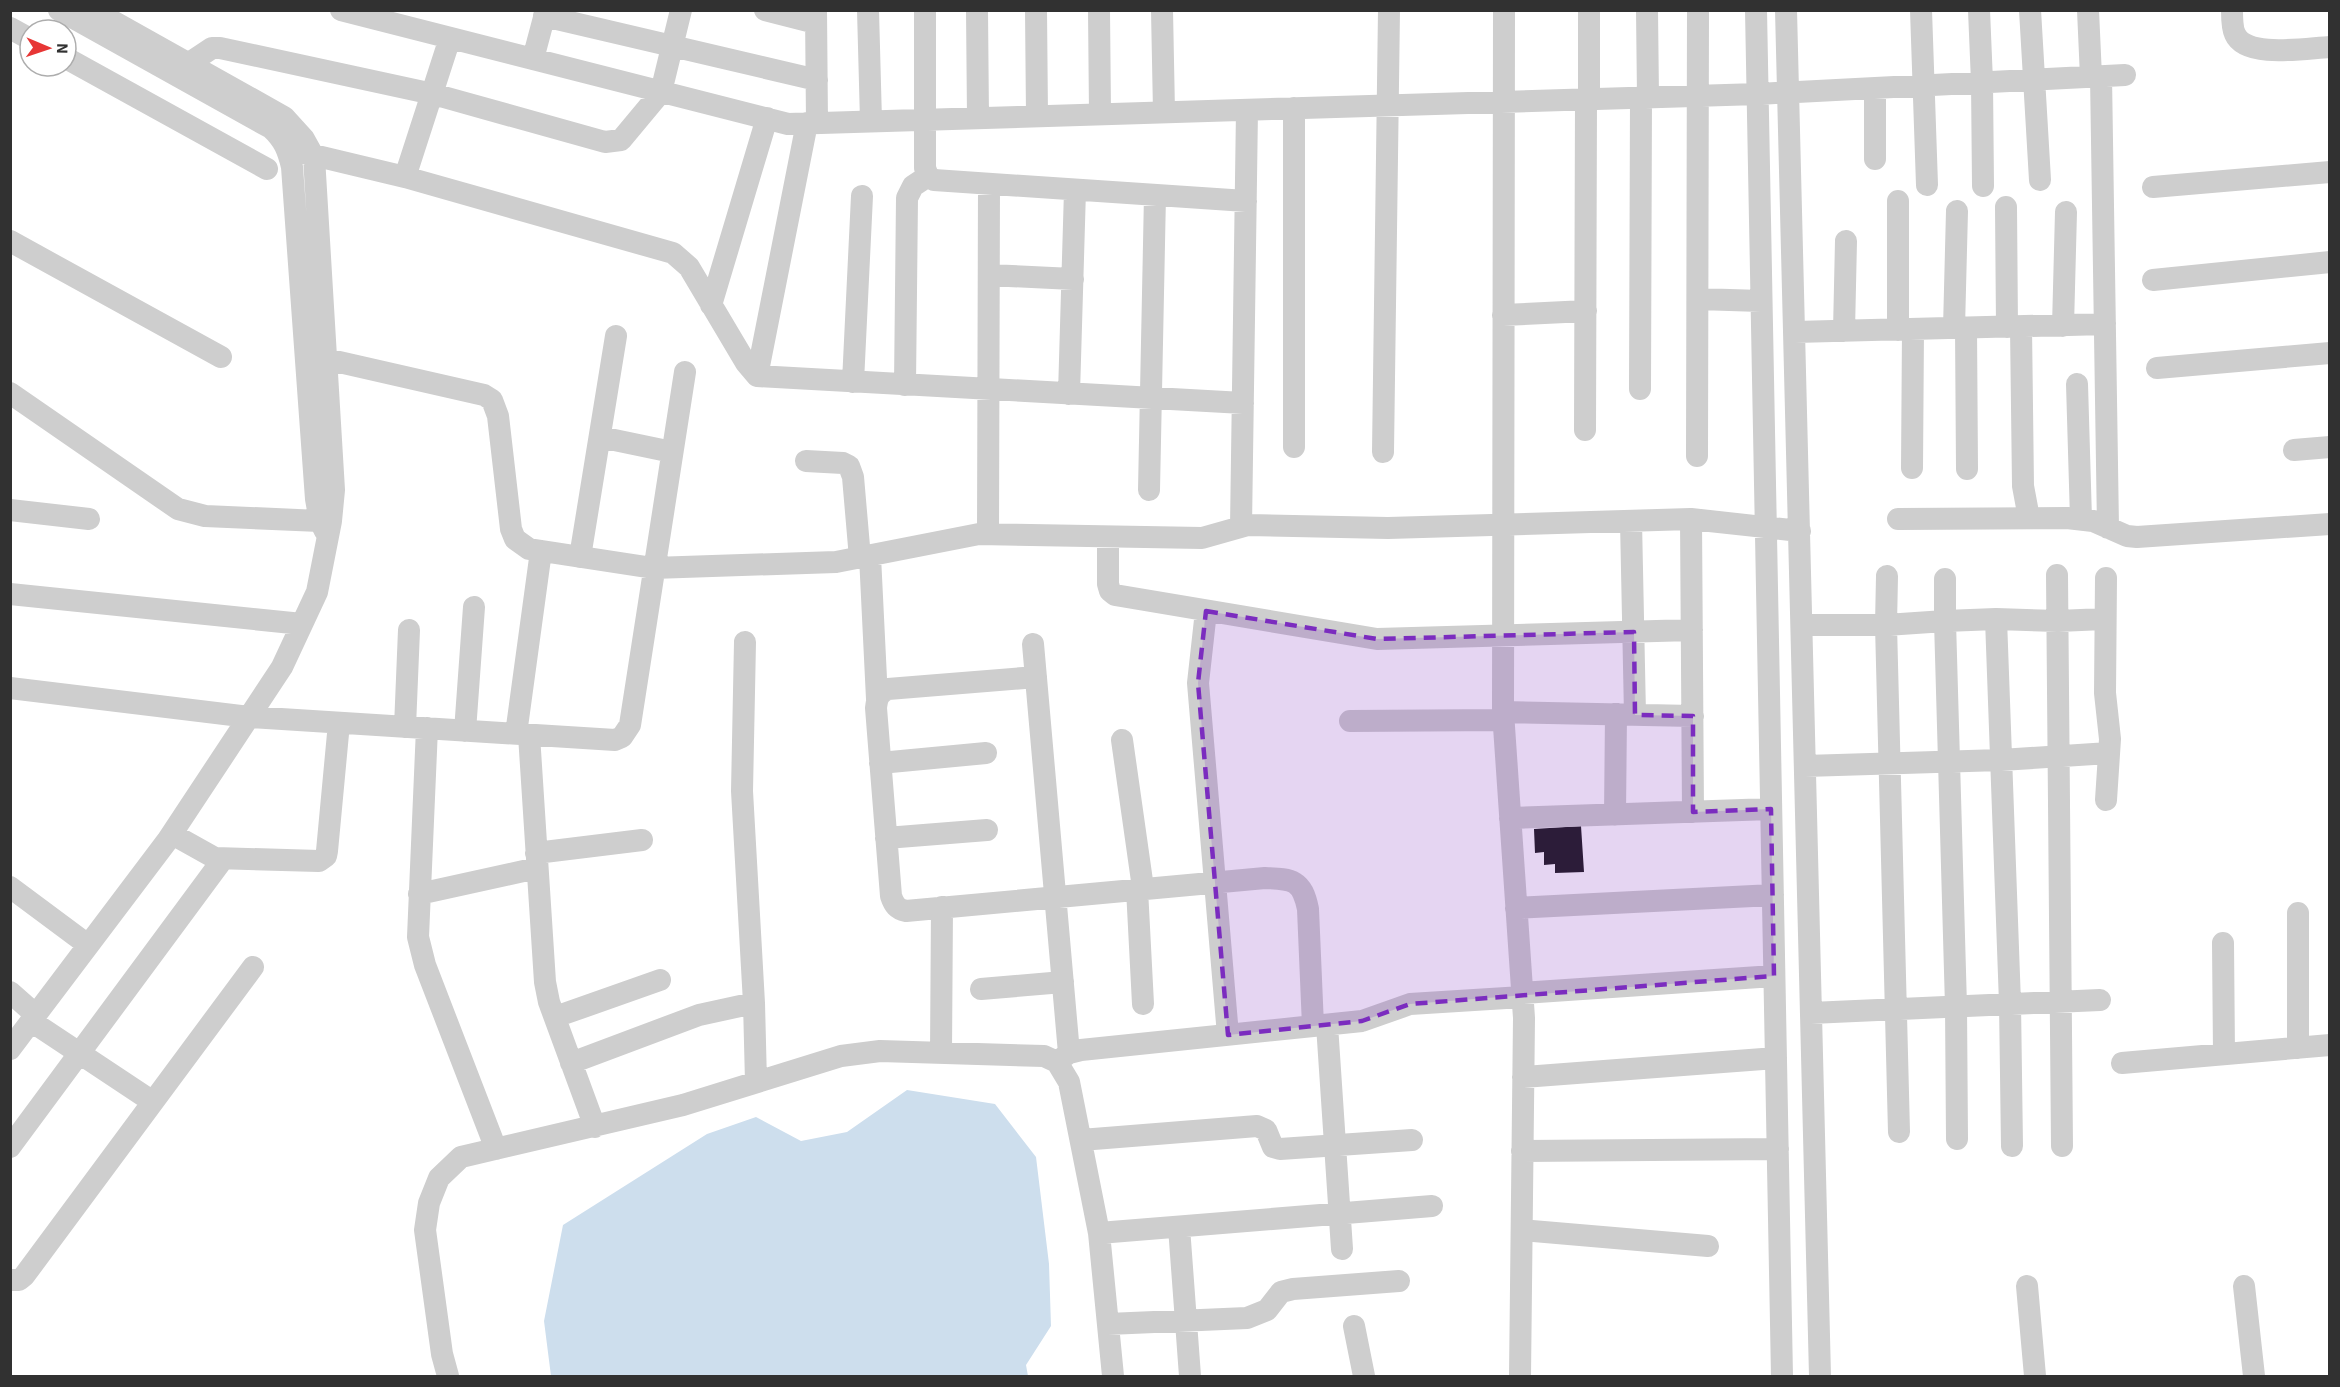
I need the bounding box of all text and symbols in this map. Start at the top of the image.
north arrow [18,18,78,78]
text: N [51,43,73,54]

